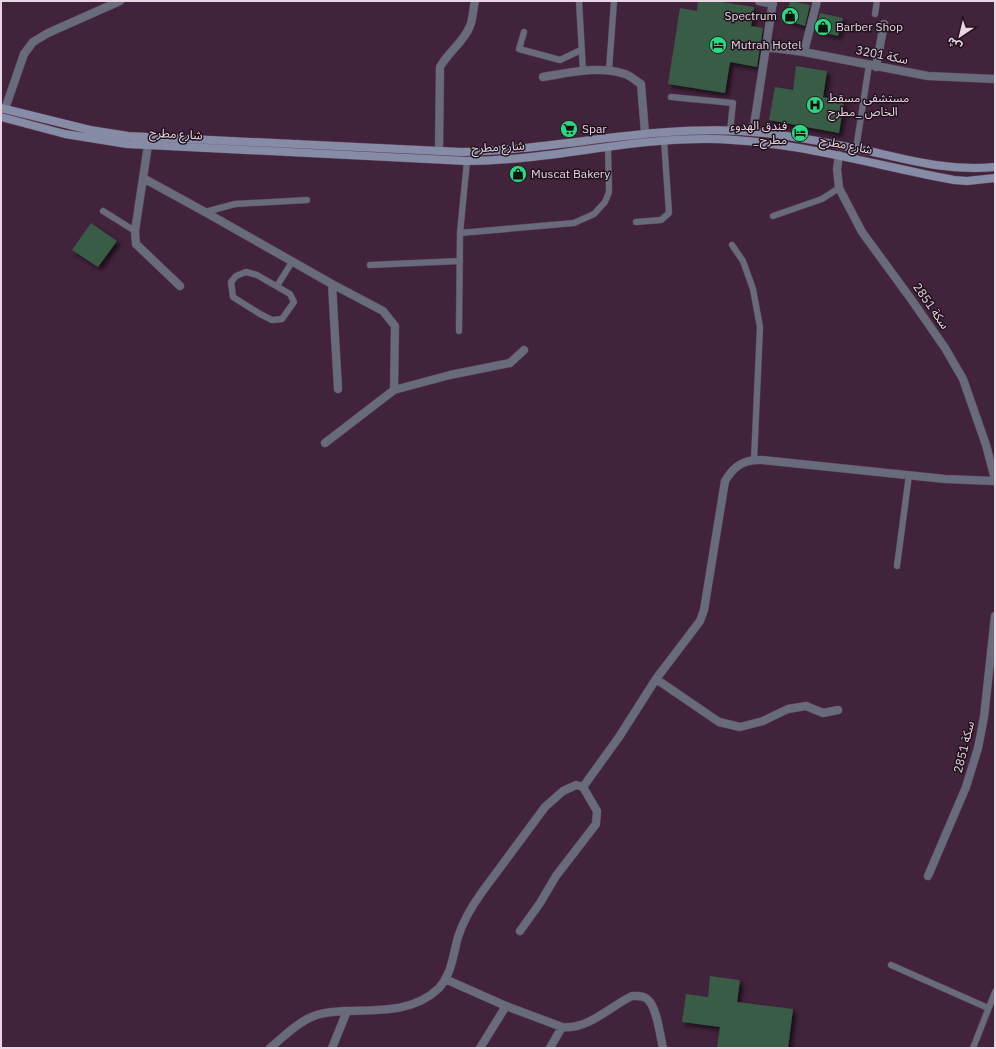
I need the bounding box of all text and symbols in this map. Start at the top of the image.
shop icon: Spectrum [780,6,800,26]
place label: Spectrum [725,8,777,23]
north arrow [940,16,980,56]
shop icon: Barber Shop [813,17,833,37]
place label: Barber Shop [836,19,903,34]
text: ش [944,34,964,54]
hotel icon: Mutrah Hotel [708,35,728,55]
place label: Mutrah Hotel [731,37,801,52]
street label: سكة 3201 [855,42,910,67]
place label: مستشفى مسقط الخاص _مطرح [828,90,909,121]
hospital icon: مستشفى مسقط الخاص _مطرح [805,95,825,115]
place label: فندق الهدوء _مطرح [730,118,787,149]
supermarket icon: Spar [559,119,579,139]
place label: Spar [582,121,607,136]
hotel icon: فندق الهدوء _مطرح [790,123,810,143]
street label: شارع مطرح [149,125,203,144]
street label: شارع مطرح [818,132,874,159]
street label: شارع مطرح [471,138,525,157]
shop icon: Muscat Bakery [508,164,528,184]
place label: Muscat Bakery [531,166,610,181]
street label: سكة 2851 [910,280,953,332]
street label: سكة 2851 [950,719,977,774]

